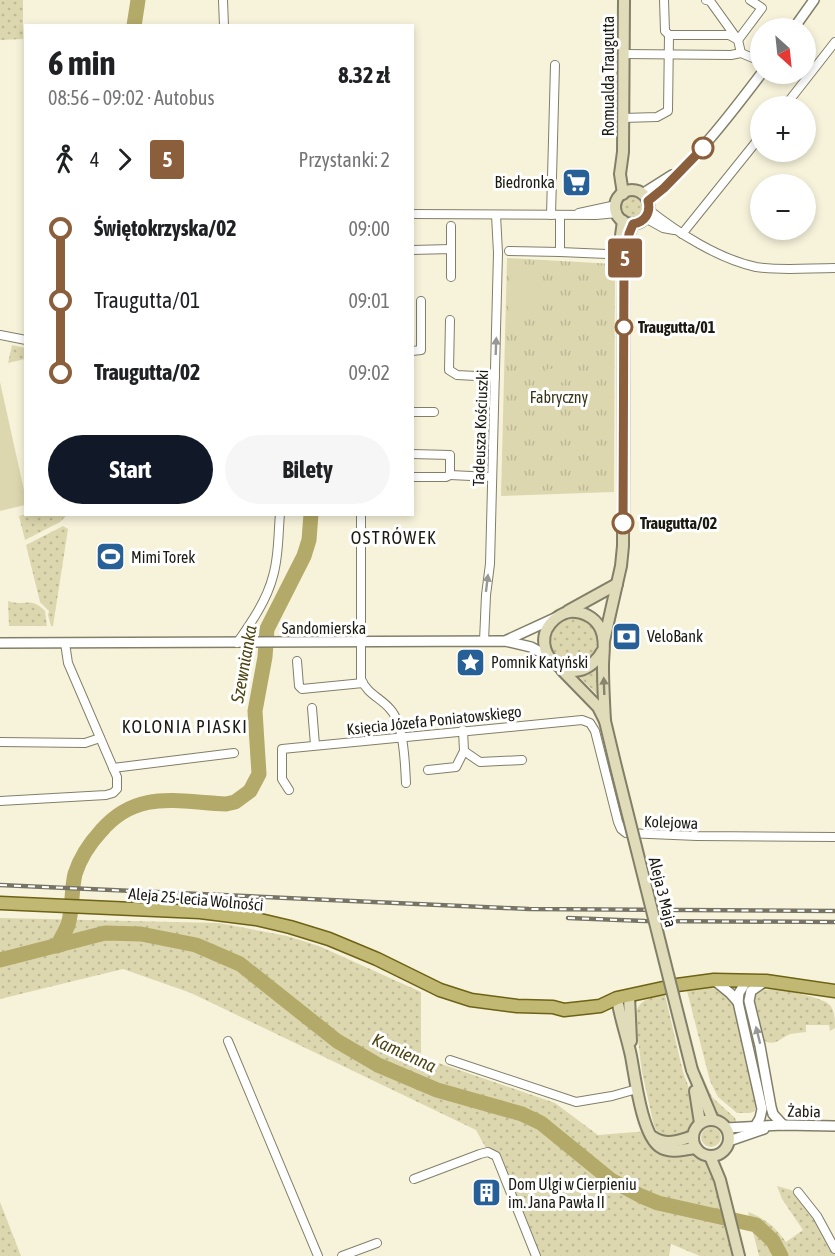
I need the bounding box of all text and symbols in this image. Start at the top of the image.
street label: Romualda Traugutta [599,16,618,136]
north arrow [750,18,816,84]
map controls [750,18,816,240]
text: 6 min [48,44,115,82]
text: 8.32 zł [338,62,390,88]
text: 08:56 – 09:02 · Autobus [48,86,215,109]
button: + [750,96,816,162]
unlabelled marker [692,137,714,159]
icon: walk [48,143,81,176]
icon: forward [108,143,141,176]
text: 5 [162,147,172,171]
text: 4 [90,148,99,171]
text: Przystanki: 2 [299,148,390,171]
supermarket icon: Biedronka [560,166,592,198]
place label: Biedronka [494,173,555,191]
button: − [750,174,816,240]
text: Świętokrzyska/02 [94,215,237,241]
text: 09:00 [348,217,390,240]
line badge: 5 [606,238,644,278]
text: 5 [620,246,630,270]
text: Traugutta/01 [94,287,200,313]
text: 09:01 [348,289,390,312]
marker: Traugutta/01 [615,318,633,336]
place label: Traugutta/01 [638,318,716,336]
one-way arrow [491,337,500,356]
text: Traugutta/02 [94,359,200,385]
text: 09:02 [348,361,390,384]
street label: Tadeusza Kościuszki [469,369,491,487]
park label: Fabryczny [530,388,589,407]
button: Start [48,435,213,504]
button: Bilety [225,435,390,504]
marker: Traugutta/02 [612,512,634,534]
place label: Traugutta/02 [640,514,717,532]
district label: OSTRÓWEK [351,527,437,548]
sports icon: Mimi Torek [94,541,126,573]
place label: Mimi Torek [131,548,195,566]
one-way arrow [483,573,492,592]
street label: Sandomierska [282,619,366,637]
bank icon: VeloBank [610,620,642,652]
water label: Szewnianka [226,623,261,705]
place label: VeloBank [647,627,703,645]
place icon: Pomnik Katyński [454,646,486,678]
place label: Pomnik Katyński [491,653,588,672]
one-way arrow [599,676,609,695]
street label: Księcia Józefa Poniatowskiego [346,702,522,739]
district label: KOLONIA PIASKI [122,716,248,737]
street label: Kolejowa [644,812,698,833]
street label: Aleja 3 Maja [645,855,680,929]
street label: Aleja 25-lecia Wolności [128,884,264,915]
one-way arrow [752,1026,762,1044]
water label: Kamienna [369,1029,440,1077]
street label: Żabia [787,1102,821,1120]
place label: Dom Ulgi w Cierpieniu im. Jana Pawła II [508,1175,637,1211]
building icon: Dom Ulgi w Cierpieniu im. Jana Pawła II [471,1177,503,1209]

